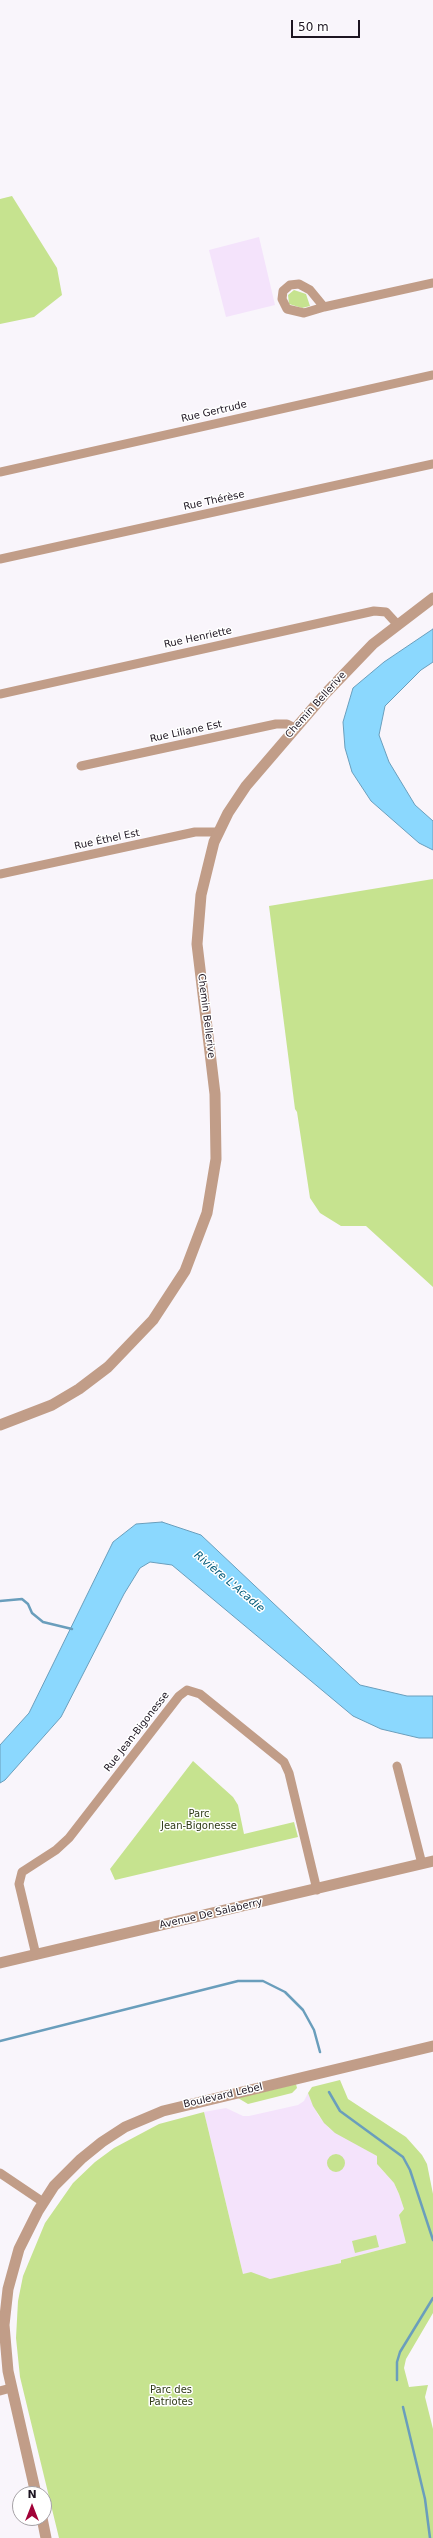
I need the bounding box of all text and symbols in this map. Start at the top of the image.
scale bar [293,12,362,38]
text: 50 m [298,20,329,34]
street label: Rue Gertrude [180,399,248,425]
street label: Rue Thérèse [182,489,246,513]
street label: Rue Henriette [163,625,233,651]
street label: Chemin Bellerive [283,669,349,741]
street label: Rue Liliane Est [149,719,223,745]
street label: Rue Éthel Est [73,827,141,853]
street label: Chemin Bellerive [195,973,217,1059]
water label: Rivière L'Acadie [191,1549,267,1615]
street label: Rue Jean-Bigonesse [102,1690,172,1774]
park label: Parc Jean-Bigonesse [161,1808,237,1832]
street label: Avenue De Salaberry [158,1896,264,1932]
street label: Boulevard Lebel [182,2081,264,2111]
park label: Parc des Patriotes [149,2384,193,2408]
north arrow [12,2486,52,2526]
text: N [27,2488,37,2501]

